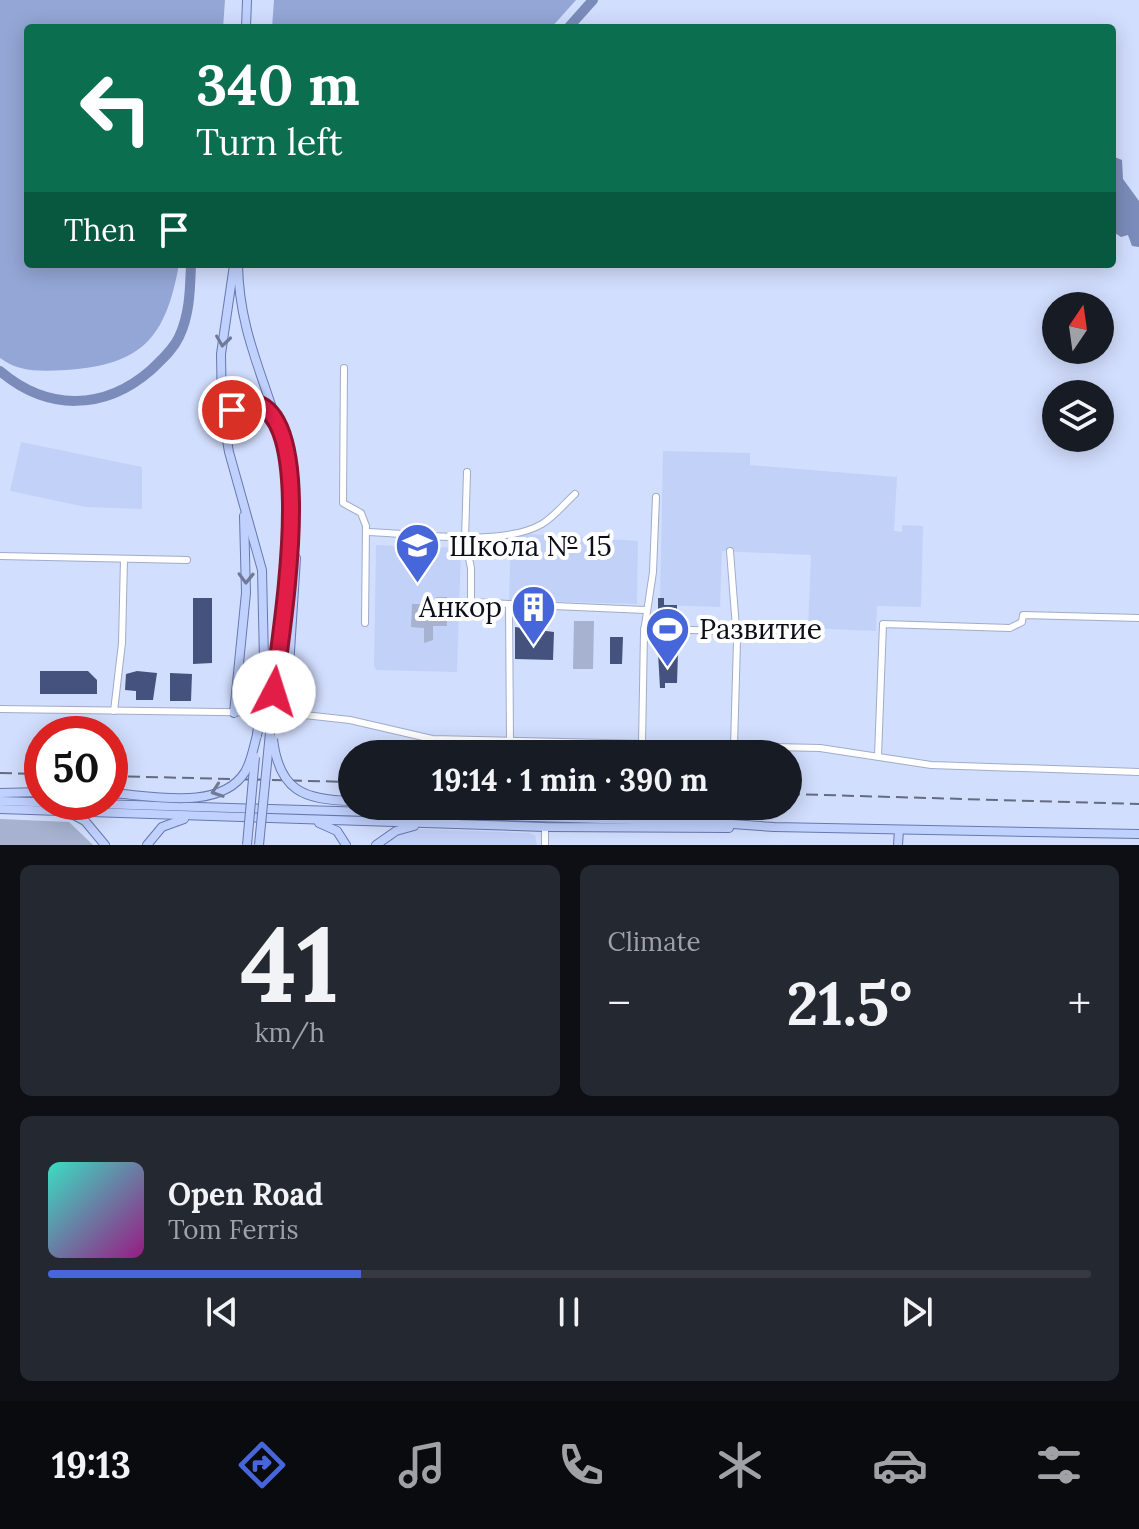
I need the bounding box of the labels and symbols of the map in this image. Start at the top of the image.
north arrow [1042,292,1114,364]
one-way arrow [215,334,232,348]
pin [198,376,266,444]
school or university icon: Школа № 15 [394,522,442,585]
place label: Школа № 15 [449,528,612,564]
one-way arrow [237,572,255,585]
building icon: Анкор [509,583,557,646]
place label: Анкор [418,589,502,625]
sports icon: Развитие [644,605,692,668]
place label: Развитие [699,611,822,647]
position arrow [232,650,316,734]
speed limit sign: 50 [24,716,128,820]
one-way arrow [211,782,225,798]

